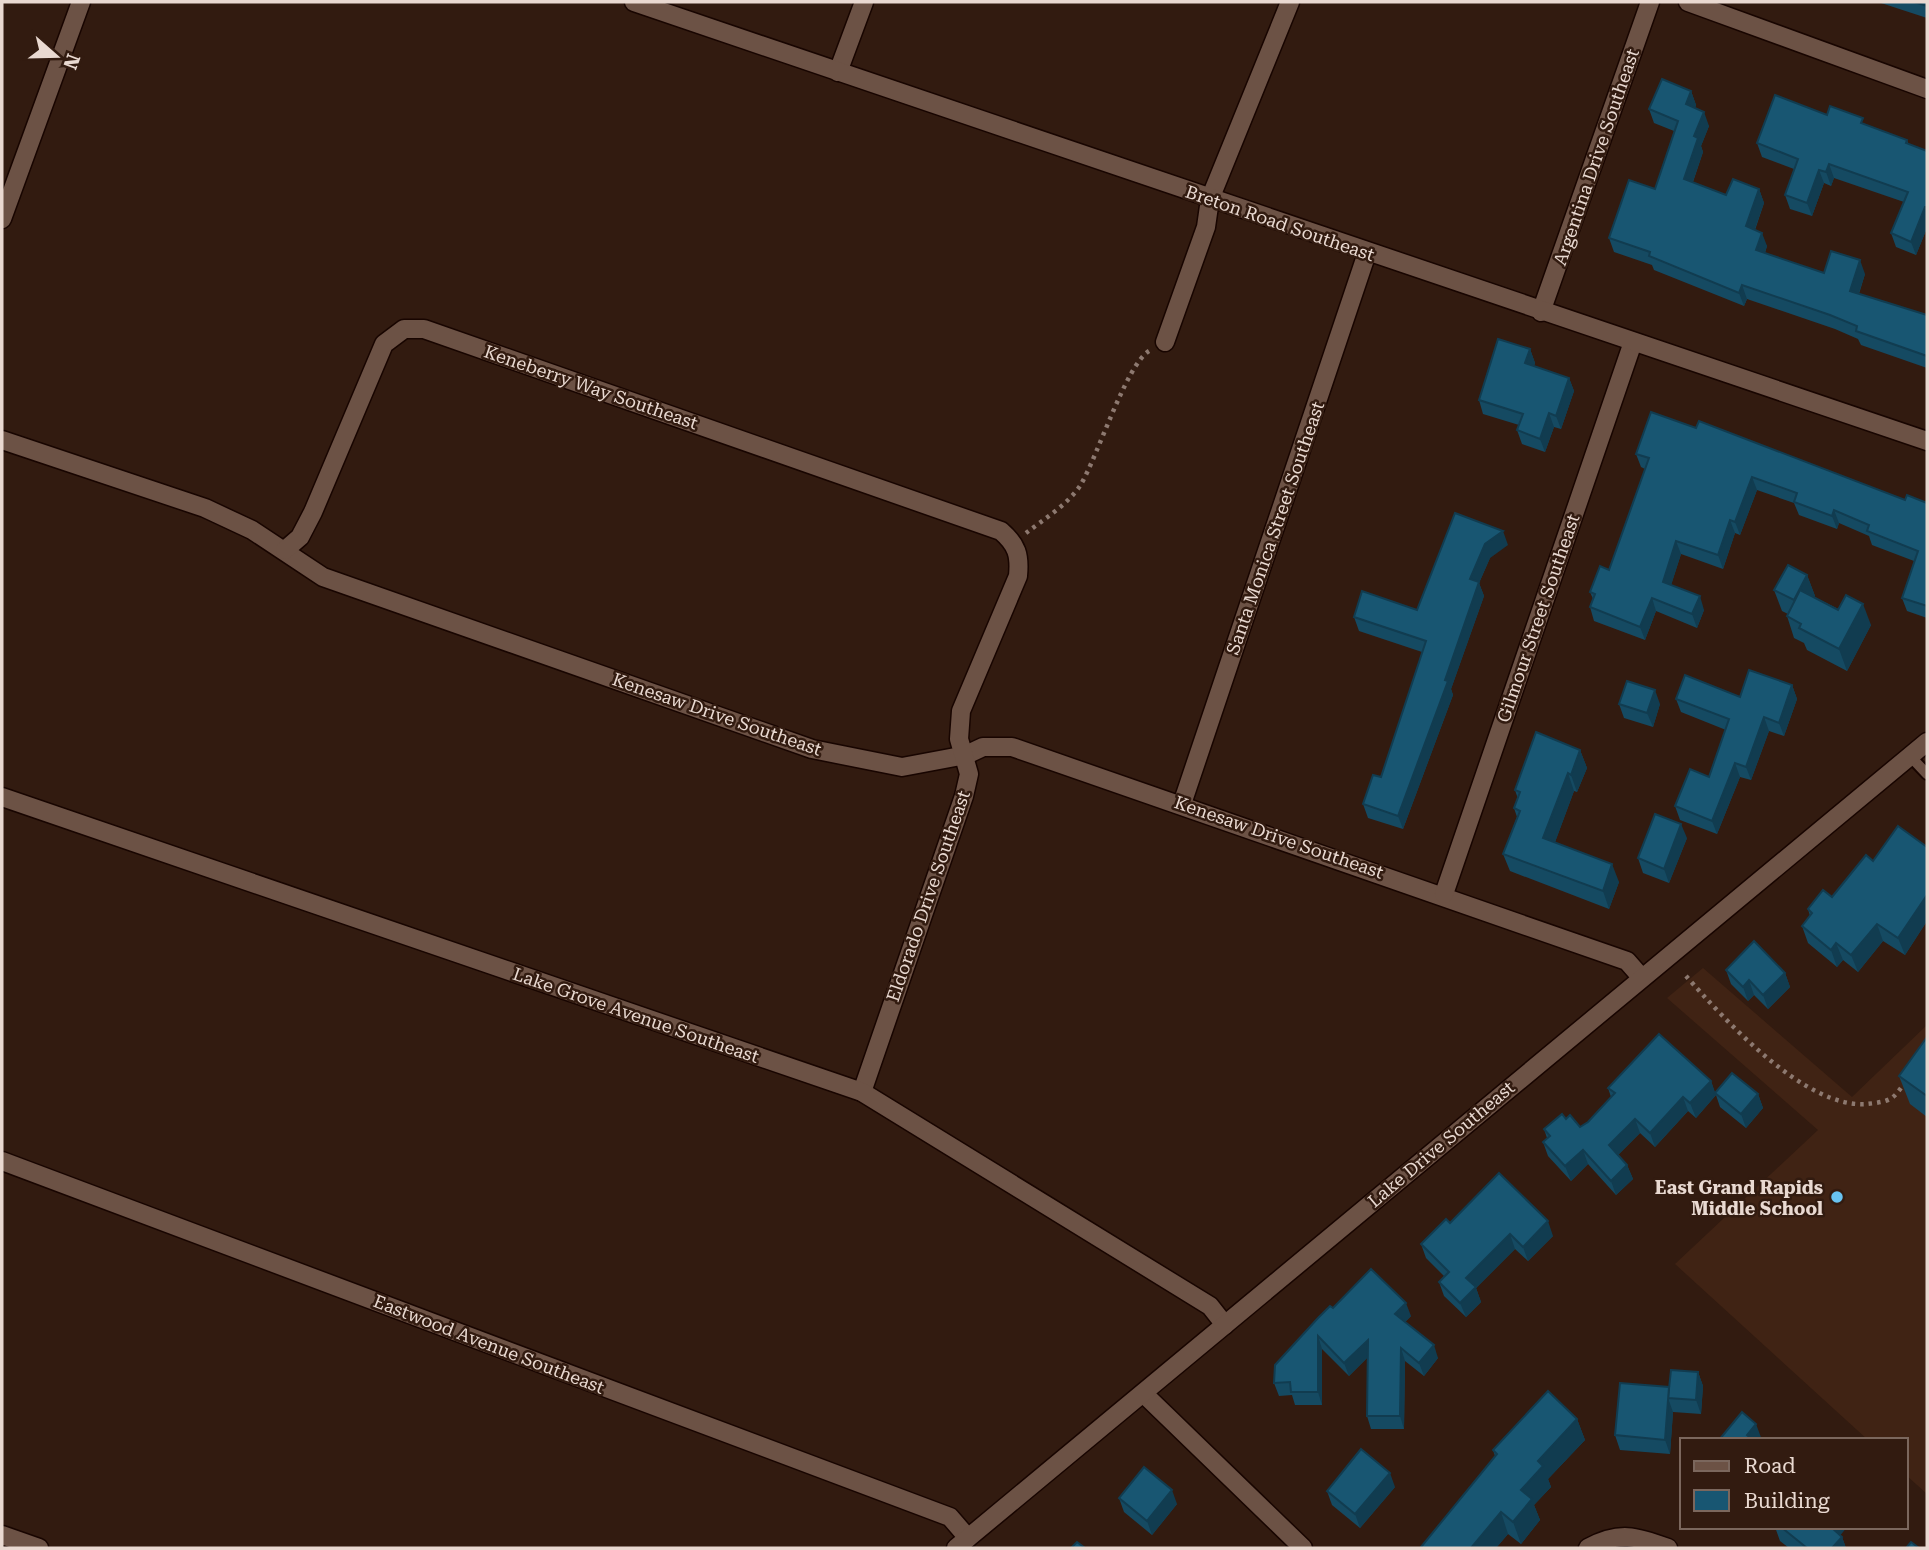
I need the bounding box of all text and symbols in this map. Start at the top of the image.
north arrow [21,21,91,91]
street label: Argentina Drive Southeast [1549,46,1643,268]
text: N [58,51,85,73]
street label: Breton Road Southeast [1183,181,1378,265]
street label: Keneberry Way Southeast [481,340,701,434]
street label: Santa Monica Street Southeast [1222,398,1328,657]
street label: Gilmour Street Southeast [1492,511,1584,725]
street label: Kenesaw Drive Southeast [610,668,825,760]
street label: Eldorado Drive Southeast [882,787,974,1004]
street label: Kenesaw Drive Southeast [1172,791,1387,883]
street label: Lake Grove Avenue Southeast [510,963,762,1067]
street label: Lake Drive Southeast [1363,1076,1519,1211]
place label: East Grand Rapids Middle School [1655,1177,1823,1219]
marker: East Grand Rapids Middle School [1829,1189,1845,1205]
street label: Eastwood Avenue Southeast [371,1290,608,1398]
legend [1680,1438,1908,1529]
text: Road [1744,1454,1796,1478]
text: Building [1744,1489,1830,1513]

